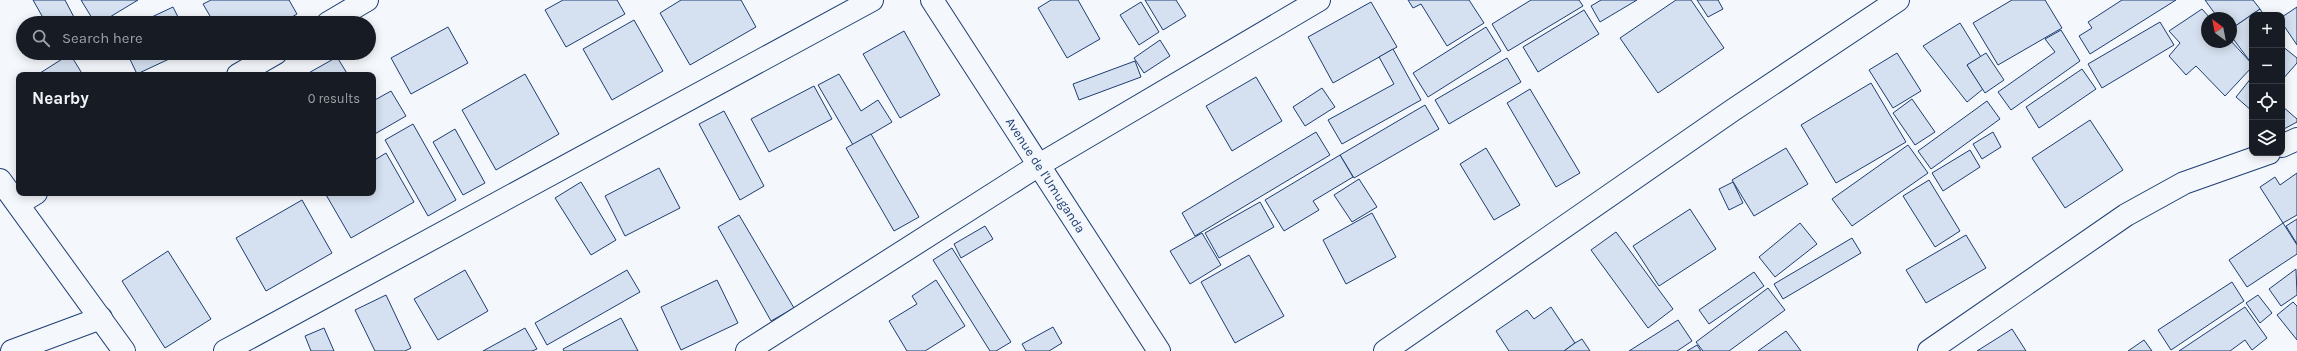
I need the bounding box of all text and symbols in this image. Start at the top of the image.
north arrow [2201,12,2237,48]
map controls [2249,12,2285,156]
button: + [2249,12,2285,48]
search box [16,16,376,60]
icon: search [30,27,52,49]
text: Search here [62,29,143,47]
button: − [2249,48,2285,84]
button: locate [2249,84,2285,120]
text: Nearby [32,88,89,108]
text: 0 results [308,91,360,106]
street label: Avenue de l'Umuganda [1003,115,1088,236]
button: layers [2249,120,2285,156]

